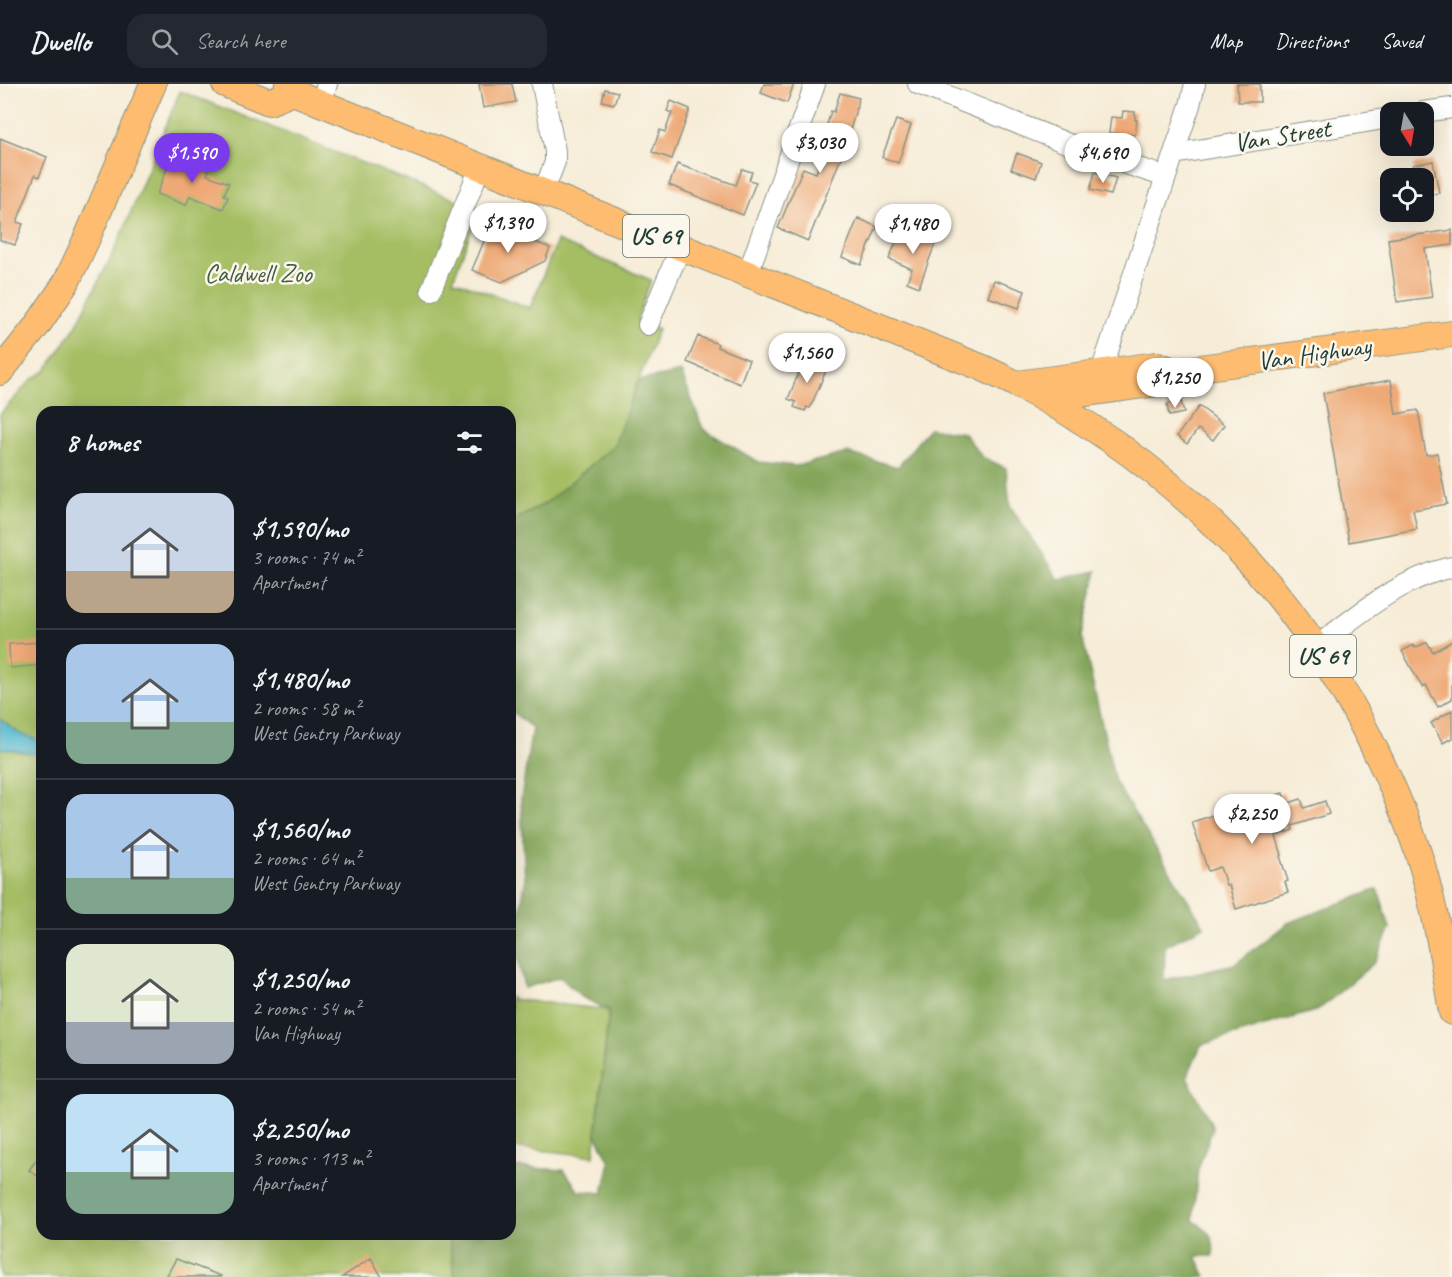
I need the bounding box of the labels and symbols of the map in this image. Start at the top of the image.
north arrow [1380,102,1434,156]
street label: Van Street [1232,111,1335,159]
pin: $3,030 [771,123,869,174]
pin: $1,590 [143,133,241,184]
pin: $4,690 [1054,133,1152,184]
pin: $1,390 [459,203,557,254]
pin: $1,480 [864,204,962,255]
road number: US 69 [623,215,689,257]
park label: Caldwell Zoo [204,257,313,290]
street label: Van Highway [1255,329,1375,378]
pin: $1,560 [758,333,856,384]
pin: $1,250 [1126,358,1224,409]
road number: US 69 [1290,635,1356,677]
pin: $2,250 [1203,794,1301,845]

